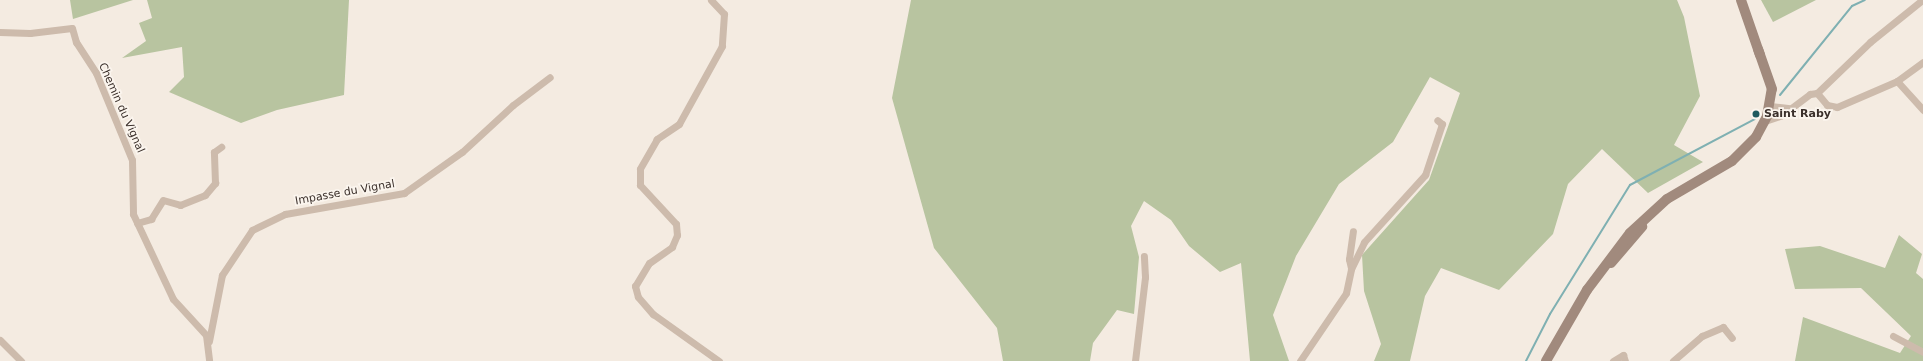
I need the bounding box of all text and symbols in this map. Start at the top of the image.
street label: Chemin du Vignal [95,61,147,155]
place label: Saint Raby [1764,107,1831,121]
marker: Saint Raby [1751,109,1761,119]
street label: Impasse du Vignal [294,178,396,208]

